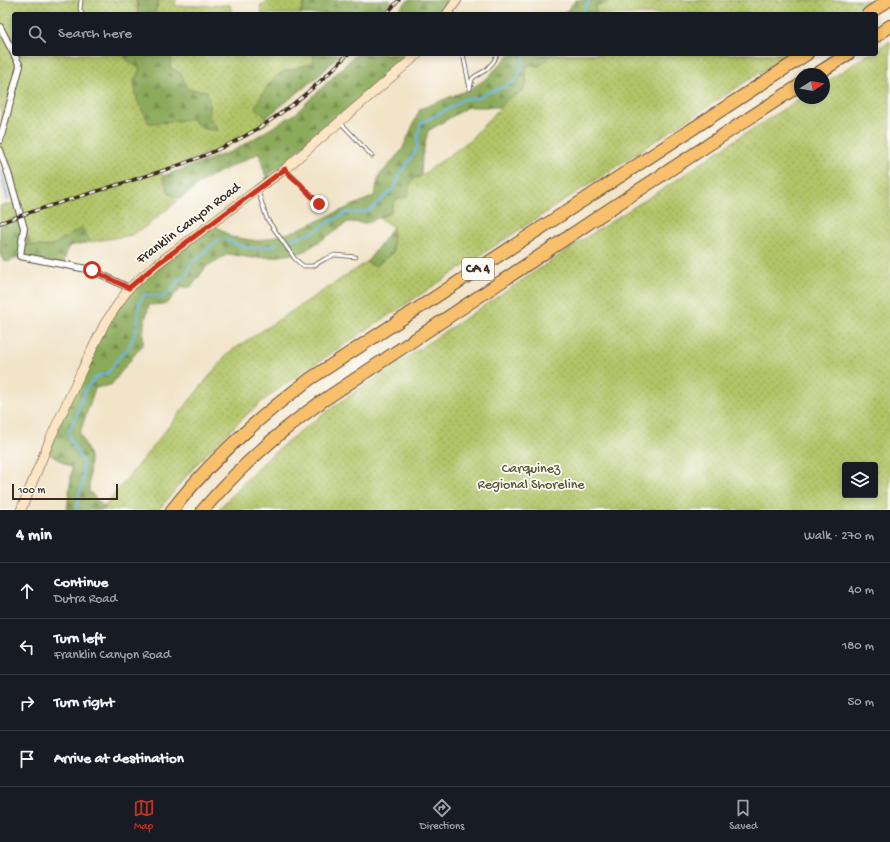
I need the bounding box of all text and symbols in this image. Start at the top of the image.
search box [12,12,878,56]
icon: search [26,23,48,45]
text: Search here [58,25,132,43]
north arrow [794,68,830,104]
street label: Franklin Canyon Road [133,178,246,269]
route end [310,195,328,213]
road number: CA 4 [462,258,494,280]
route start [83,261,101,279]
park label: Carquinez Regional Shoreline [477,461,585,494]
map controls [842,462,878,498]
button: layers [842,462,878,498]
scale bar [12,482,118,501]
text: 100 m [18,485,45,497]
text: 4 min [16,526,52,546]
text: Walk · 270 m [804,529,874,544]
text: Continue [54,574,108,592]
icon: ahead [16,580,38,602]
text: 40 m [848,583,874,598]
text: Dutra Road [54,592,117,607]
text: Turn left [54,630,105,648]
icon: left [16,636,38,658]
text: 180 m [842,639,874,654]
text: Franklin Canyon Road [54,648,171,663]
icon: right [16,692,38,714]
text: Turn right [54,694,114,712]
text: 50 m [847,695,874,710]
icon: arrive [16,748,38,770]
text: Arrive at destination [54,750,184,768]
tab: Map [133,797,155,833]
tab: Directions [420,797,464,833]
tab: Saved [729,797,757,833]

